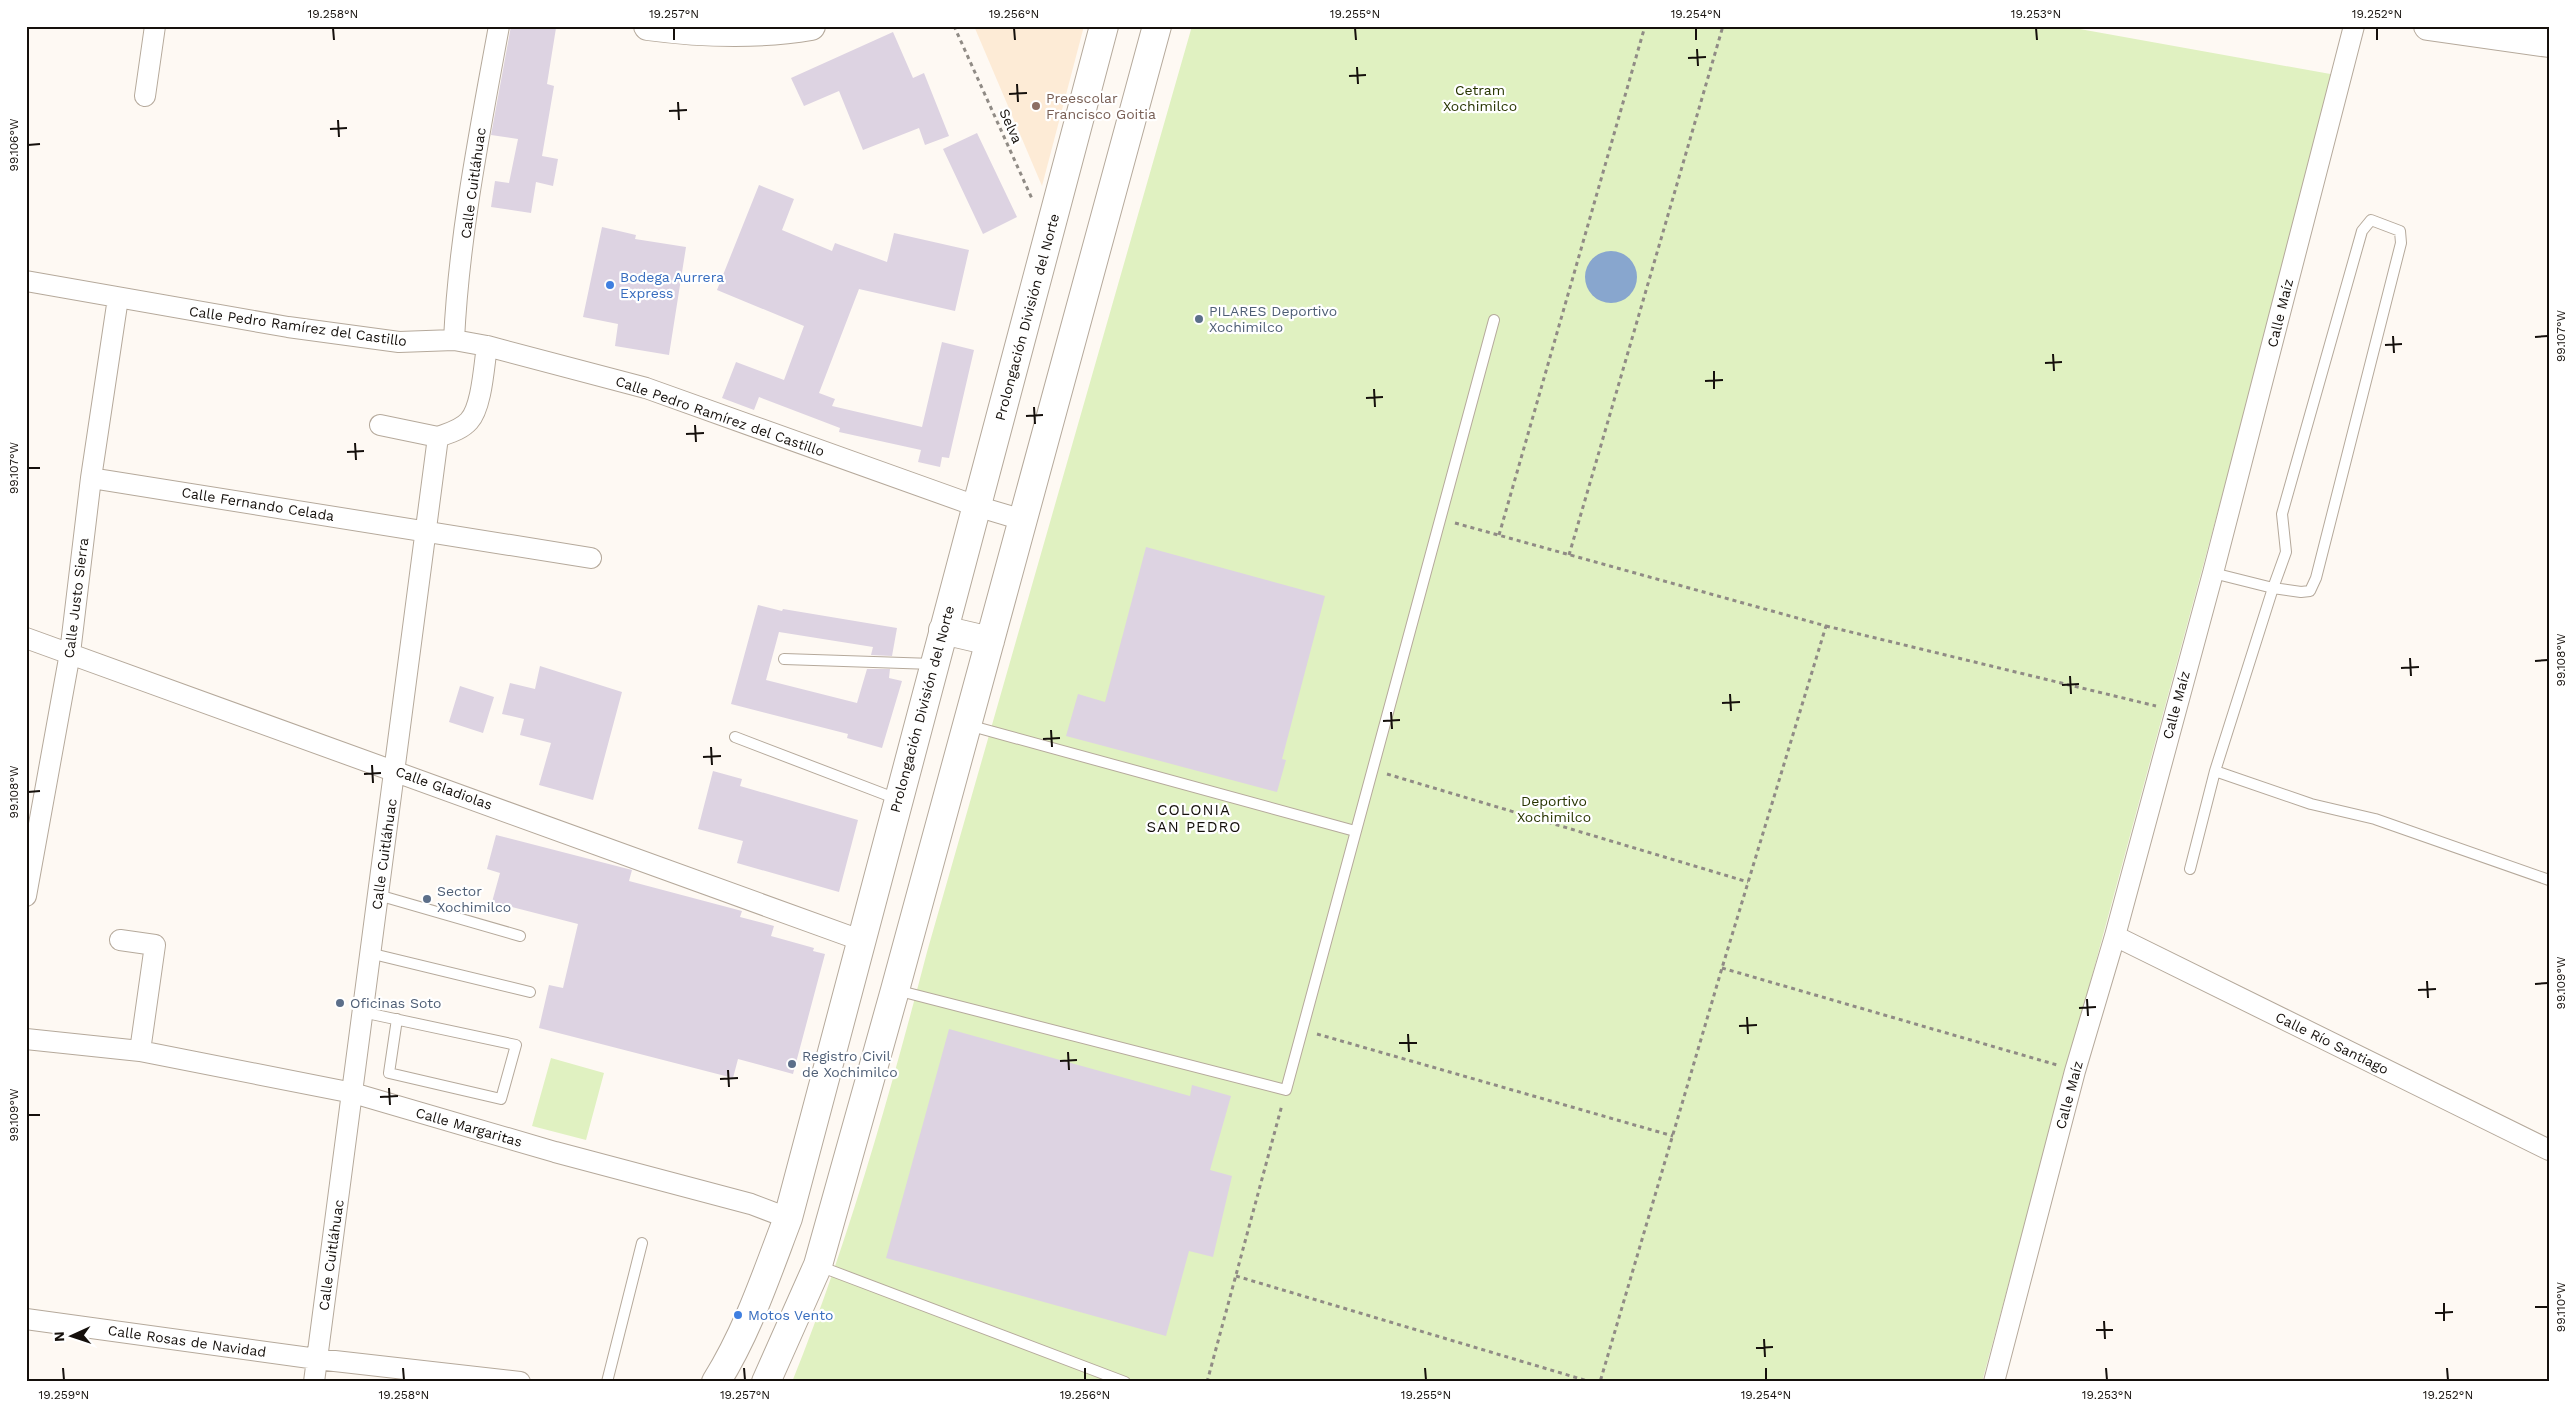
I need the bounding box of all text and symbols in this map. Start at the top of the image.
text: 19.258°N [308,7,358,21]
text: 19.257°N [649,7,699,21]
text: 19.256°N [989,7,1039,21]
text: 19.255°N [1330,7,1380,21]
text: 19.254°N [1671,7,1721,21]
text: 19.253°N [2011,7,2061,21]
text: 19.252°N [2352,7,2402,21]
park label: Cetram Xochimilco [1443,82,1517,114]
place label: Preescolar Francisco Goitia [1046,90,1156,122]
marker: Preescolar Francisco Goitia [1030,100,1042,112]
street label: Selva [996,106,1026,146]
text: 99.106°W [7,118,21,171]
street label: Calle Cuitláhuac [457,126,489,240]
street label: Prolongación División del Norte [992,212,1062,422]
place label: Bodega Aurrera Express [620,269,724,301]
street label: Calle Maíz [2264,277,2296,349]
marker: Bodega Aurrera Express [604,279,616,291]
street label: Calle Pedro Ramírez del Castillo [188,303,408,349]
place label: PILARES Deportivo Xochimilco [1209,303,1337,335]
text: 99.107°W [2554,309,2568,362]
marker: PILARES Deportivo Xochimilco [1193,313,1205,325]
street label: Calle Pedro Ramírez del Castillo [613,373,827,459]
text: 99.107°W [7,441,21,494]
street label: Calle Fernando Celada [181,484,336,524]
street label: Calle Justo Sierra [61,537,91,659]
street label: Prolongación División del Norte [887,604,957,814]
text: 99.108°W [2554,633,2568,687]
street label: Calle Maíz [2159,669,2193,741]
street label: Calle Gladiolas [393,763,495,813]
text: 99.108°W [7,765,21,819]
park label: Deportivo Xochimilco [1517,793,1591,825]
street label: Calle Cuitláhuac [368,797,400,911]
district label: COLONIA SAN PEDRO [1146,801,1242,836]
place label: Sector Xochimilco [437,883,511,915]
marker: Sector Xochimilco [421,893,433,905]
text: 99.109°W [2554,956,2568,1010]
place label: Oficinas Soto [350,995,442,1011]
marker: Oficinas Soto [334,997,346,1009]
street label: Calle Río Santiago [2273,1009,2391,1077]
place label: Registro Civil de Xochimilco [802,1048,898,1080]
marker: Registro Civil de Xochimilco [786,1058,798,1070]
street label: Calle Maíz [2052,1059,2086,1131]
text: 99.109°W [7,1088,21,1142]
street label: Calle Margaritas [414,1104,524,1150]
street label: Calle Cuitláhuac [315,1198,347,1312]
text: 99.110°W [2554,1281,2568,1332]
place label: Motos Vento [748,1307,833,1323]
marker: Motos Vento [732,1309,744,1321]
north arrow [48,1310,98,1360]
street label: Calle Rosas de Navidad [107,1322,267,1360]
text: N [51,1331,67,1342]
text: 19.259°N [39,1388,89,1402]
text: 19.258°N [379,1388,429,1402]
text: 19.257°N [720,1388,770,1402]
text: 19.256°N [1060,1388,1110,1402]
text: 19.255°N [1401,1388,1451,1402]
text: 19.254°N [1741,1388,1791,1402]
text: 19.253°N [2082,1388,2132,1402]
text: 19.252°N [2423,1388,2473,1402]

